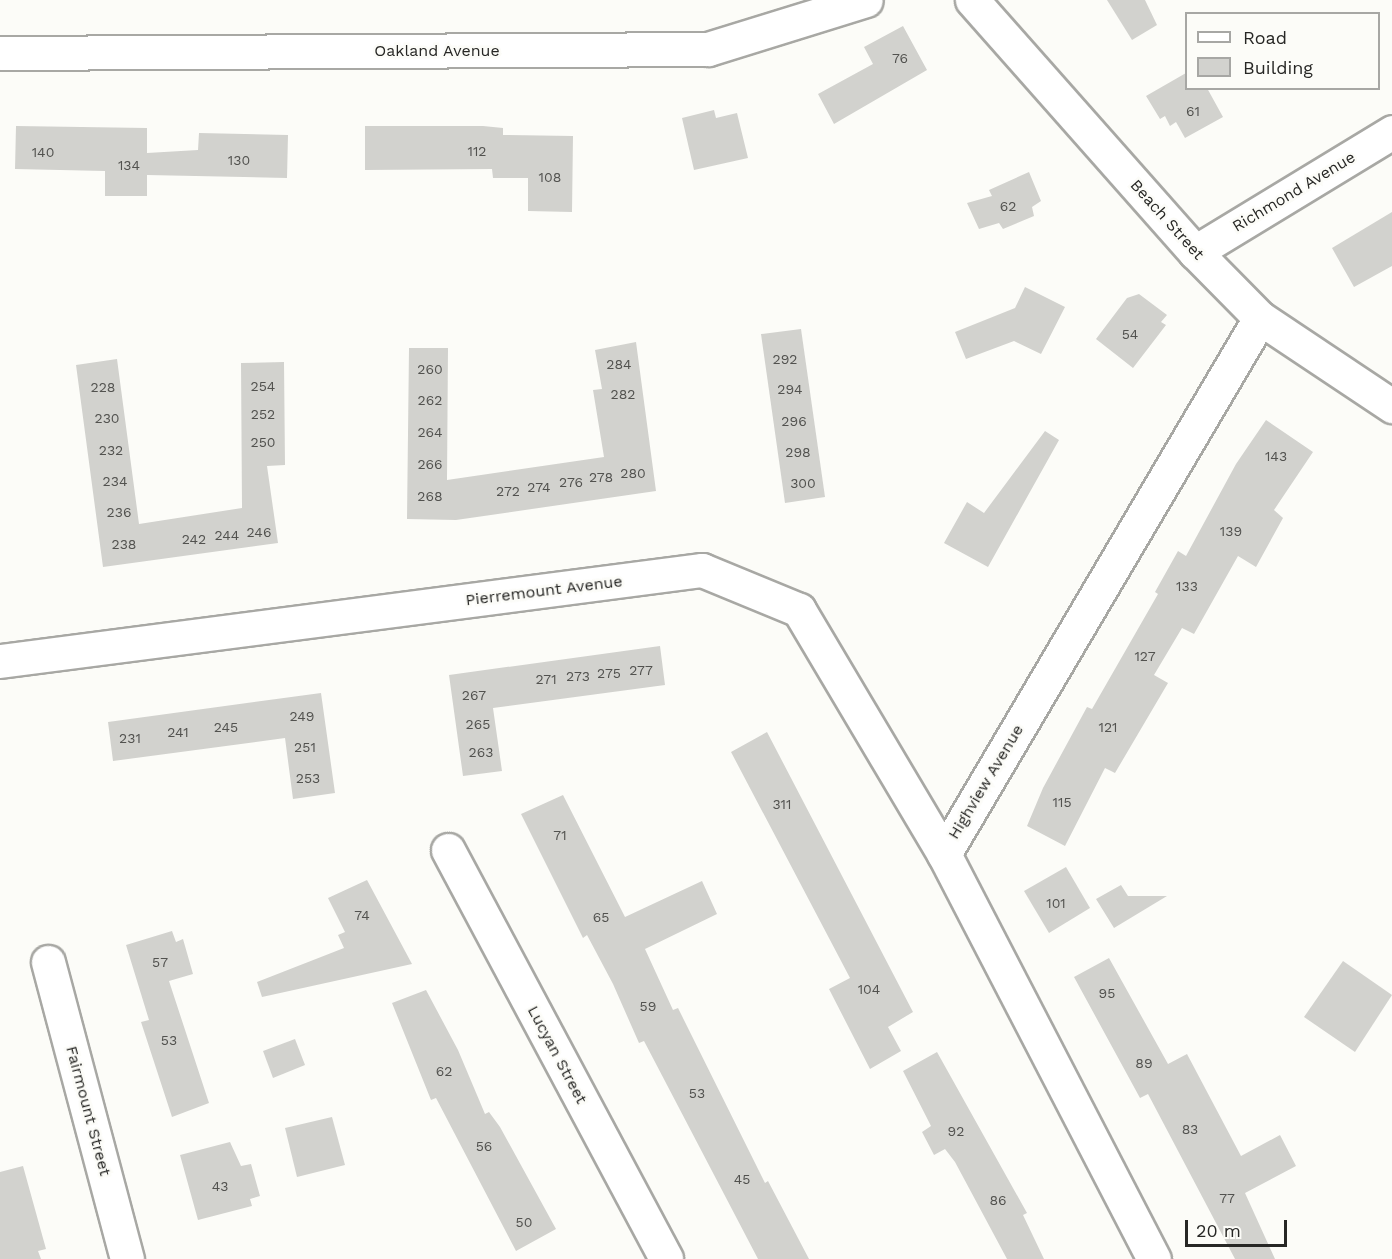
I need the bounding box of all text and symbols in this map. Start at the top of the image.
legend [1185,12,1380,90]
text: Road [1243,27,1287,48]
street label: Oakland Avenue [374,41,500,61]
house number: 76 [892,50,908,66]
text: Building [1243,57,1313,78]
house number: 61 [1186,103,1200,119]
house number: 112 [467,143,487,159]
house number: 140 [32,144,54,160]
street label: Richmond Avenue [1229,148,1359,236]
house number: 130 [228,152,250,168]
house number: 134 [118,157,140,173]
house number: 108 [539,169,561,185]
street label: Beach Street [1126,176,1208,264]
house number: 62 [1000,198,1016,214]
house number: 54 [1122,326,1138,342]
house number: 292 [773,351,797,367]
house number: 284 [606,356,632,372]
house number: 260 [417,361,443,377]
house number: 254 [251,378,275,394]
house number: 228 [91,379,115,395]
house number: 294 [777,381,803,397]
house number: 282 [611,386,635,402]
house number: 262 [418,392,442,408]
house number: 252 [251,406,275,422]
house number: 230 [94,410,120,426]
house number: 296 [781,413,807,429]
house number: 264 [417,424,443,440]
house number: 250 [250,434,276,450]
house number: 232 [99,442,123,458]
house number: 298 [785,444,811,460]
house number: 143 [1265,448,1287,464]
house number: 266 [417,456,443,472]
house number: 280 [620,465,646,481]
house number: 278 [589,469,613,485]
house number: 234 [103,473,127,489]
house number: 276 [559,474,583,490]
house number: 300 [790,475,816,491]
house number: 274 [527,479,551,495]
house number: 272 [496,483,520,499]
house number: 268 [417,488,443,504]
house number: 236 [107,504,131,520]
house number: 139 [1220,523,1242,539]
house number: 246 [247,524,271,540]
house number: 244 [215,527,239,543]
house number: 242 [182,531,206,547]
house number: 238 [112,536,136,552]
street label: Pierremount Avenue [464,572,624,610]
house number: 133 [1176,578,1198,594]
house number: 127 [1134,648,1156,664]
house number: 277 [629,662,653,678]
house number: 275 [597,665,621,681]
house number: 273 [566,668,590,684]
house number: 271 [535,671,557,687]
house number: 267 [462,687,486,703]
house number: 249 [290,708,314,724]
house number: 265 [466,716,490,732]
house number: 245 [214,719,238,735]
house number: 121 [1098,719,1118,735]
street label: Highview Avenue [944,721,1028,843]
house number: 241 [167,724,189,740]
house number: 231 [119,730,141,746]
house number: 251 [294,739,316,755]
house number: 263 [469,744,493,760]
house number: 253 [296,770,320,786]
house number: 115 [1052,794,1072,810]
house number: 311 [772,796,792,812]
house number: 71 [553,827,567,843]
house number: 101 [1046,895,1066,911]
house number: 74 [354,907,370,923]
house number: 65 [593,909,609,925]
house number: 57 [152,954,168,970]
house number: 104 [858,981,880,997]
house number: 95 [1099,985,1115,1001]
house number: 59 [640,998,656,1014]
street label: Lucyan Street [523,1003,591,1107]
house number: 53 [161,1032,177,1048]
street label: Fairmount Street [61,1044,115,1178]
house number: 89 [1135,1055,1153,1071]
house number: 62 [436,1063,452,1079]
house number: 53 [689,1085,705,1101]
house number: 83 [1182,1121,1198,1137]
house number: 92 [948,1123,964,1139]
house number: 56 [476,1138,492,1154]
house number: 45 [734,1171,750,1187]
house number: 43 [212,1178,228,1194]
house number: 77 [1219,1190,1235,1206]
house number: 86 [989,1192,1007,1208]
scale bar [1188,1208,1290,1246]
house number: 50 [516,1214,532,1230]
text: 20 m [1196,1220,1241,1241]

